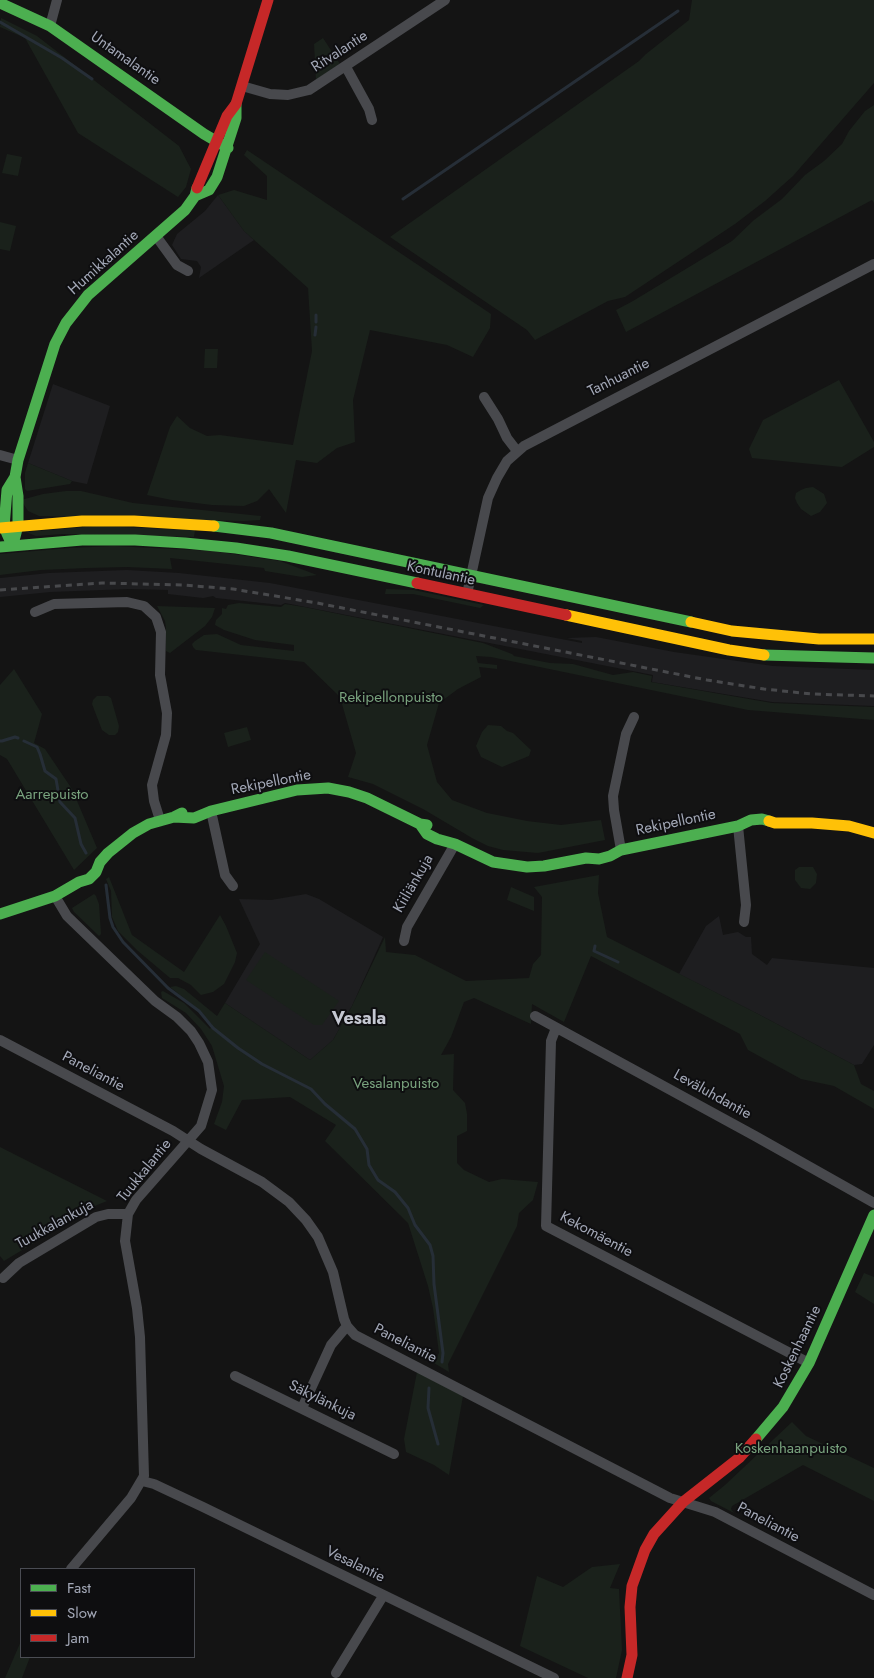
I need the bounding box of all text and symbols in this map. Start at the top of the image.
street label: Ritvalantie [308,27,372,77]
street label: Untamalantie [87,28,163,90]
street label: Humikkalantie [65,227,143,299]
street label: Tanhuantie [585,355,653,401]
street label: Kontulantie [405,558,477,590]
park label: Rekipellonpuisto [339,689,443,707]
street label: Rekipellontie [229,766,313,800]
park label: Aarrepuisto [15,786,89,804]
street label: Rekipellontie [634,806,718,840]
street label: Kiiliänkuja [390,852,438,916]
district label: Vesala [332,1009,386,1031]
street label: Paneliantie [59,1048,127,1096]
street label: Leväluhdantie [670,1066,754,1124]
park label: Vesalanpuisto [353,1075,439,1093]
street label: Tuukkalantie [114,1136,176,1206]
street label: Tuukkalankuja [13,1196,97,1254]
street label: Kekomäentie [556,1208,636,1262]
street label: Koskenhaantie [770,1303,826,1391]
street label: Paneliantie [371,1320,439,1368]
street label: Säkylänkuja [285,1377,359,1425]
park label: Koskenhaanpuisto [735,1440,847,1458]
street label: Paneliantie [734,1499,802,1547]
street label: Vesalantie [323,1543,387,1587]
legend [20,1568,195,1658]
text: Fast [67,1577,91,1599]
text: Slow [67,1602,97,1624]
text: Jam [67,1627,90,1649]

